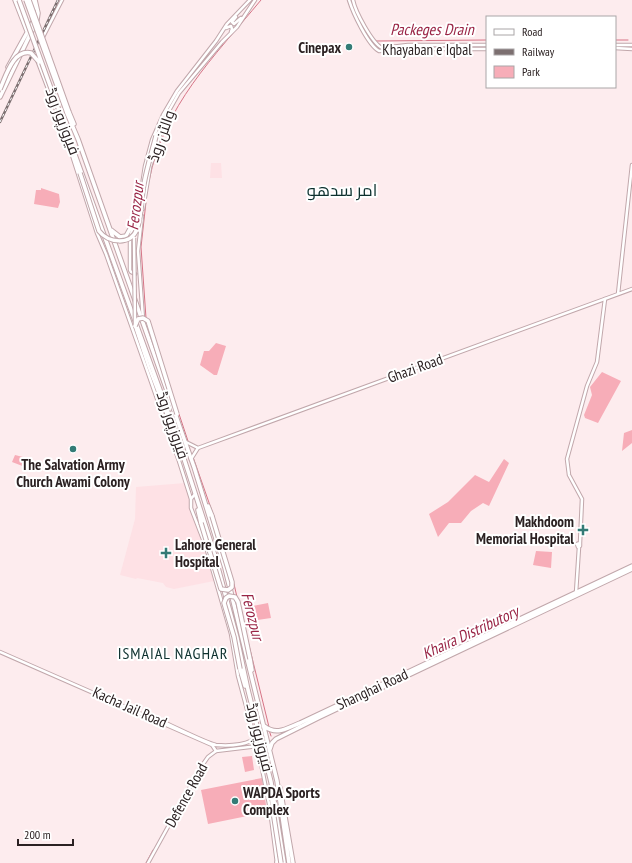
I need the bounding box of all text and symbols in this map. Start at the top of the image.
legend [486,16,616,88]
water label: Packeges Drain [390,19,475,39]
text: Road [522,24,542,39]
place label: Cinepax [298,38,341,57]
street label: Khayaban e Iqbal [382,40,472,59]
marker: Cinepax [344,42,354,52]
text: Railway [522,44,555,59]
text: Park [522,64,540,79]
street label: فیروزپور روڈ [41,85,85,158]
street label: والٹن روڈ [143,107,180,165]
water label: Ferozpur [122,178,148,231]
district label: امر سدھو [307,179,377,201]
street label: Ghazi Road [385,349,445,387]
street label: فیروزپور روڈ [152,389,193,462]
marker: The Salvation Army Church Awami Colony [68,444,78,454]
place label: The Salvation Army Church Awami Colony [16,455,131,491]
place label: Makhdoom Memorial Hospital [476,512,574,548]
marker: Makhdoom Memorial Hospital [577,524,589,536]
place label: Lahore General Hospital [175,535,256,571]
marker: Lahore General Hospital [160,547,172,559]
water label: Ferozpur [237,590,269,644]
water label: Khaira Distributory [419,600,523,663]
district label: ISMAIAL NAGHAR [118,643,228,663]
street label: Shanghai Road [333,664,411,714]
street label: Kacha Jail Road [90,682,170,732]
street label: فیروزپور روڈ [241,700,278,774]
street label: Defence Road [161,760,211,830]
place label: WAPDA Sports Complex [242,783,320,819]
marker: WAPDA Sports Complex [230,796,240,806]
scale bar [18,821,73,847]
text: 200 m [24,827,51,842]

